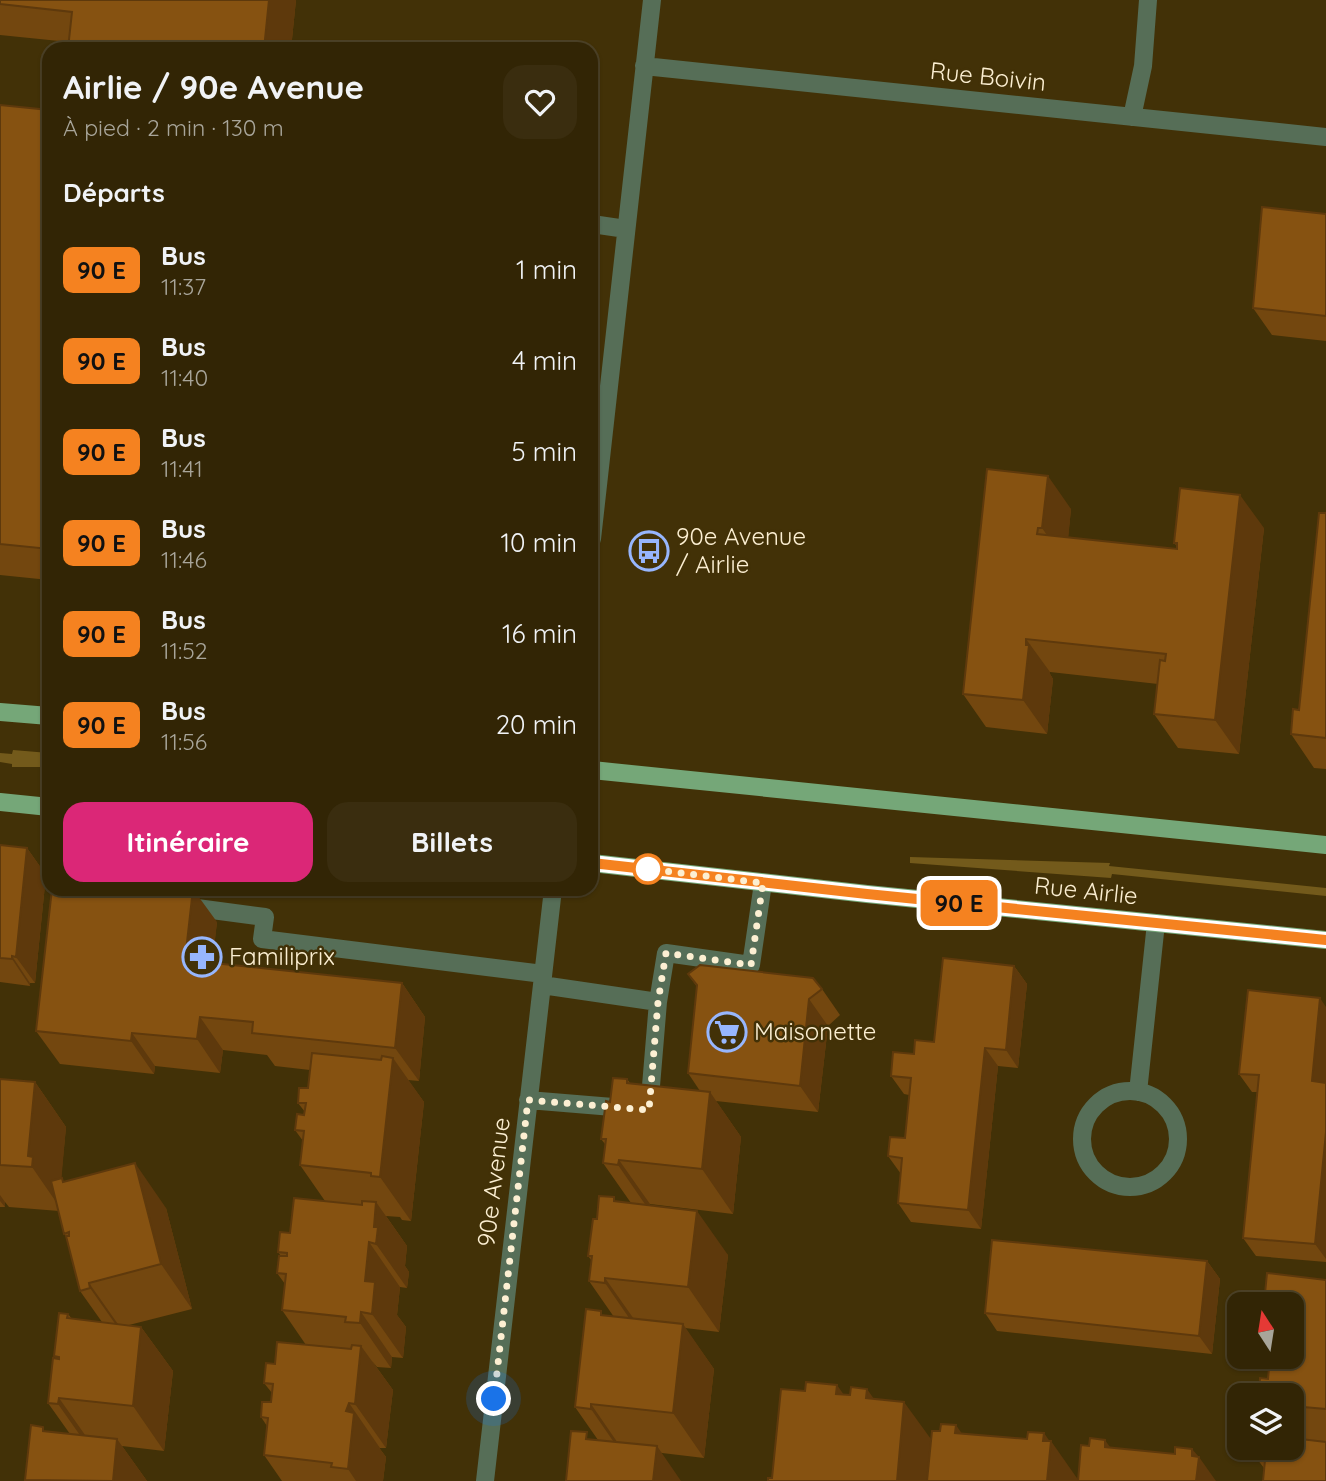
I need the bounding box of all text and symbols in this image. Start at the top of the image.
street label: Rue Boivin [929,55,1048,97]
button: heart [503,65,577,139]
text: Airlie / 90e Avenue [63,66,364,107]
text: À pied · 2 min · 130 m [63,113,284,142]
text: Départs [63,176,165,209]
text: Bus [161,239,206,272]
text: 1 min [516,253,577,286]
text: 90 E [77,255,126,285]
text: 11:37 [161,272,206,301]
text: Bus [161,330,206,363]
text: 4 min [512,344,577,377]
text: 90 E [77,346,126,376]
text: 11:40 [161,363,208,392]
text: Bus [161,421,206,454]
text: 5 min [511,435,577,468]
text: 90 E [77,437,126,467]
text: 11:41 [161,454,203,483]
text: Bus [161,512,206,545]
place label: 90e Avenue / Airlie [676,521,806,579]
text: 10 min [501,526,577,559]
text: 90 E [77,528,126,558]
bus stop icon: 90e Avenue / Airlie [628,530,670,572]
text: 11:46 [161,545,207,574]
text: Bus [161,603,206,636]
text: 16 min [502,617,577,650]
text: 90 E [77,619,126,649]
text: 11:52 [161,636,208,665]
text: Bus [161,694,206,727]
text: 20 min [496,708,577,741]
text: 90 E [77,710,126,740]
text: 11:56 [161,727,207,756]
button: Itinéraire [63,802,313,882]
button: Billets [327,802,577,882]
unlabelled marker [633,854,663,884]
street label: Rue Airlie [1033,870,1139,910]
line badge: 90 E [910,880,1008,926]
text: 90 E [935,888,983,918]
pharmacy icon: Familiprix [181,936,223,978]
place label: Familiprix [229,941,335,971]
supermarket icon: Maisonette [706,1011,748,1053]
place label: Maisonette [754,1016,876,1046]
street label: 90e Avenue [470,1116,516,1248]
north arrow [1227,1292,1304,1368]
map controls [1227,1292,1304,1460]
your location [476,1381,511,1416]
button: layers [1227,1383,1304,1460]

